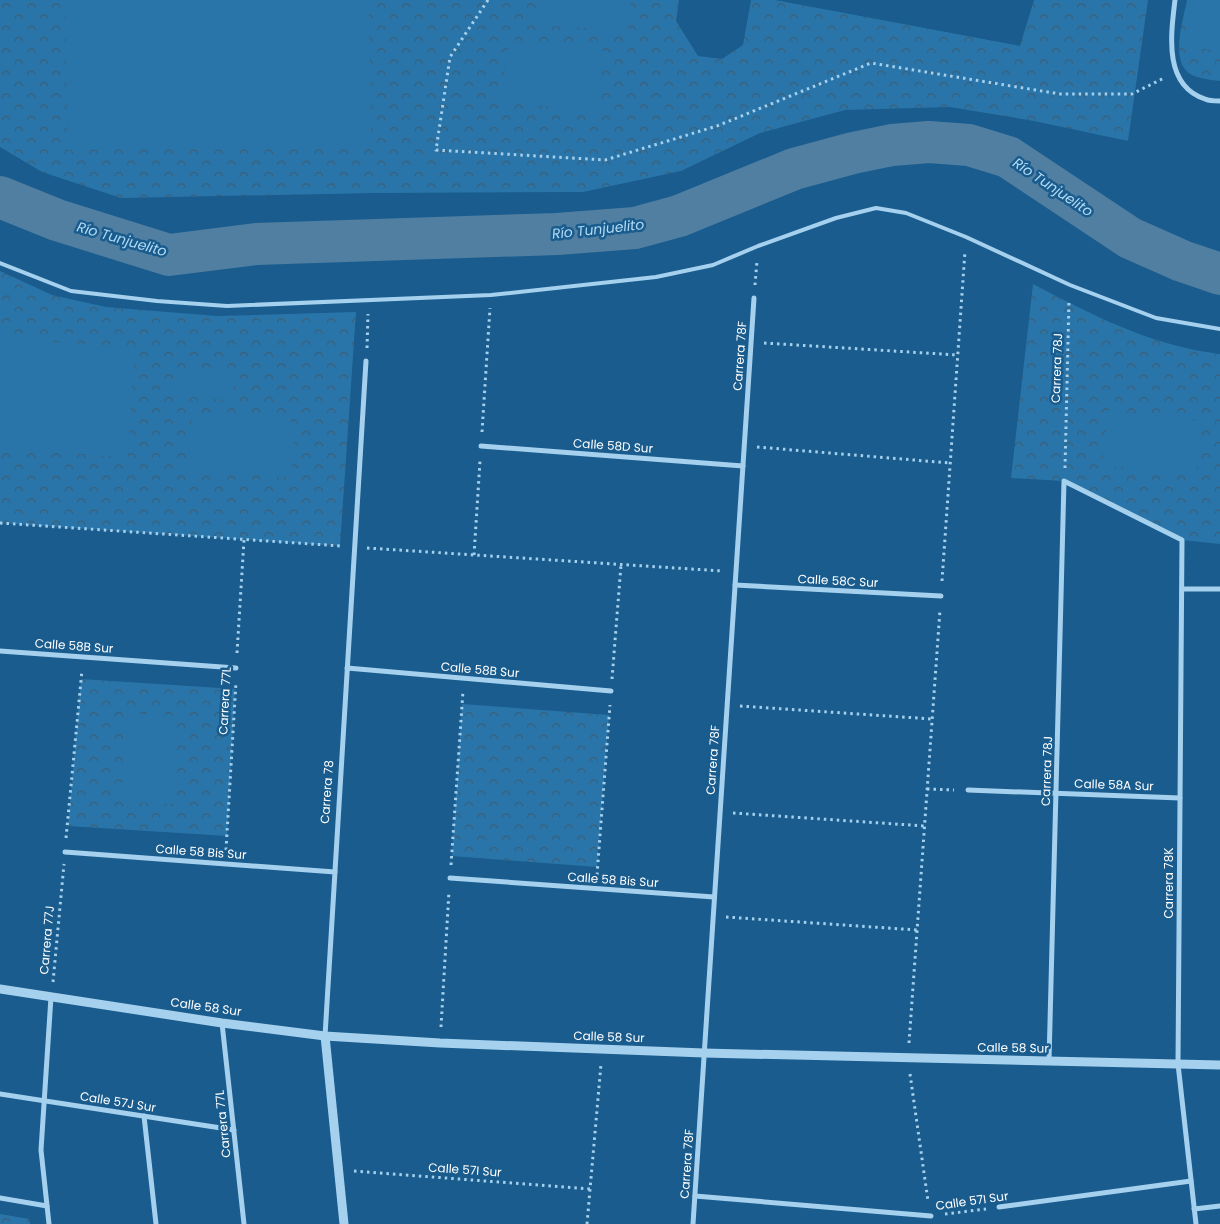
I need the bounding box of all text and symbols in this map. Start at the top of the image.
water label: Río Tunjuelito [1009,153,1097,221]
water label: Río Tunjuelito [551,214,645,244]
water label: Río Tunjuelito [75,217,169,261]
street label: Carrera 78F [729,321,750,391]
street label: Carrera 78J [1047,333,1066,403]
street label: Calle 58D Sur [573,434,654,457]
street label: Calle 58C Sur [797,570,879,591]
street label: Calle 58B Sur [34,634,114,657]
street label: Calle 58B Sur [440,658,521,681]
street label: Carrera 77L [214,667,235,735]
street label: Carrera 78F [702,725,723,795]
street label: Carrera 78J [1037,736,1056,806]
street label: Carrera 78 [316,760,337,824]
street label: Calle 58A Sur [1074,775,1155,794]
street label: Calle 58 Bis Sur [155,840,248,863]
street label: Carrera 78K [1160,848,1177,918]
street label: Calle 58 Bis Sur [567,868,660,891]
street label: Carrera 77J [35,905,58,975]
street label: Calle 58 Sur [170,993,243,1020]
street label: Calle 58 Sur [573,1027,646,1046]
street label: Calle 58 Sur [977,1038,1049,1057]
street label: Calle 57J Sur [79,1087,158,1116]
street label: Carrera 77L [211,1089,235,1159]
street label: Carrera 78F [676,1129,697,1199]
street label: Calle 57I Sur [428,1158,503,1181]
street label: Calle 57I Sur [934,1187,1010,1214]

